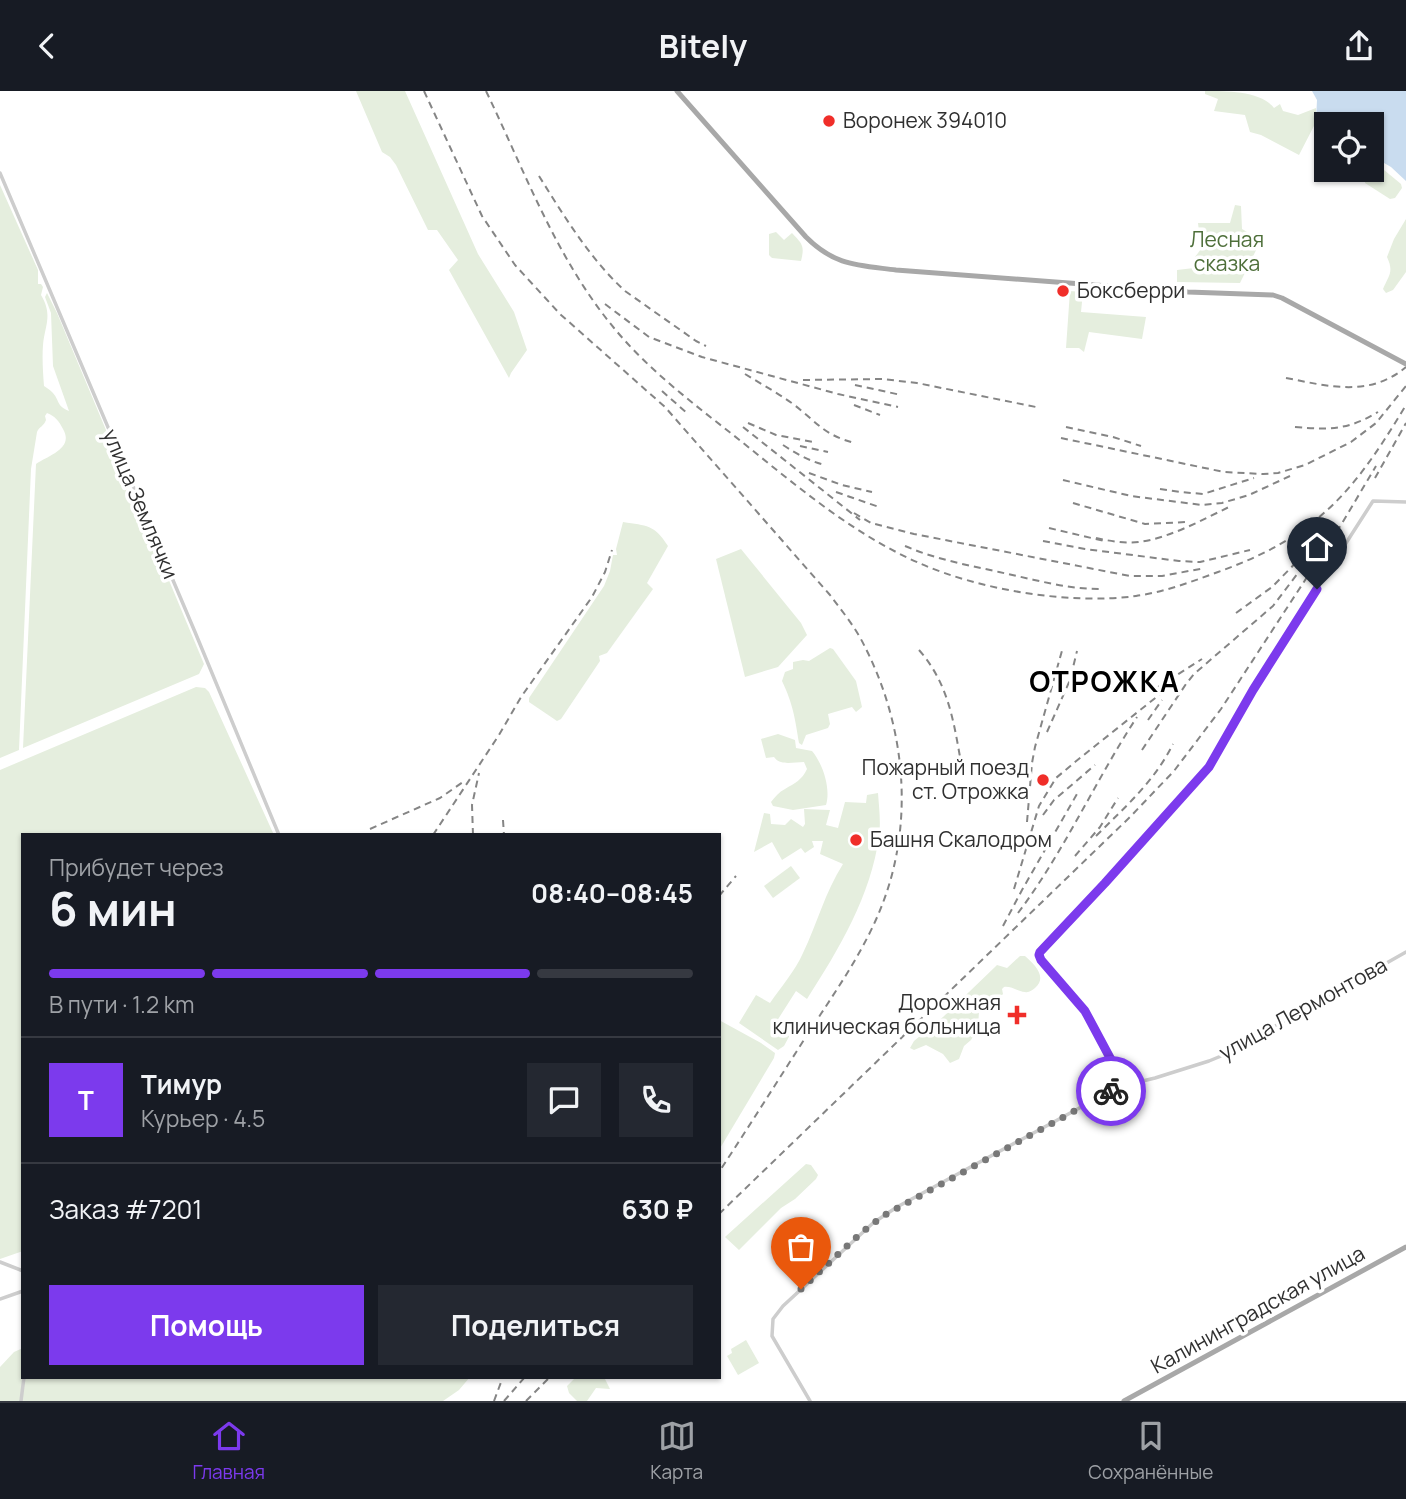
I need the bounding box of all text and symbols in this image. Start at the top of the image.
text: Bitely [659,24,747,68]
icon: back [28,27,66,65]
icon: share [1340,27,1378,65]
place label: Воронеж 394010 [843,106,1007,134]
map controls [1314,112,1384,182]
button: locate [1314,112,1384,182]
marker: Воронеж 394010 [821,113,837,129]
park label: Лесная сказка [1190,225,1264,277]
place label: Боксберри [1077,276,1185,304]
marker: Боксберри [1055,283,1071,299]
street label: улица Землячки [97,424,185,583]
pin [1287,517,1347,589]
icon: home [1298,528,1336,566]
district label: ОТРОЖКА [1029,662,1181,700]
place label: Пожарный поезд ст. Отрожка [862,753,1029,805]
marker: Пожарный поезд ст. Отрожка [1035,772,1051,788]
place label: Башня Скалодром [870,825,1052,853]
marker: Башня Скалодром [848,832,864,848]
text: Прибудет через [49,851,224,883]
text: 08:40–08:45 [531,875,693,911]
text: 6 мин [49,877,177,940]
street label: улица Лермонтова [1213,950,1392,1066]
text: В пути · 1.2 km [49,988,195,1020]
place label: Дорожная клиническая больница [773,988,1001,1040]
marker: Дорожная клиническая больница [1007,1005,1027,1025]
courier [1076,1056,1146,1126]
button: chat [527,1063,601,1137]
button: phone [619,1063,693,1137]
text: Тимур [141,1066,222,1102]
icon: bike [1092,1072,1130,1110]
text: Т [78,1082,94,1118]
text: Курьер · 4.5 [141,1102,265,1134]
text: Заказ #7201 [49,1191,202,1227]
text: 630 ₽ [622,1191,693,1227]
pin [771,1217,831,1289]
icon: bag [782,1228,820,1266]
street label: Калининградская улица [1146,1239,1369,1380]
button: Помощь [49,1285,364,1365]
button: Поделиться [378,1285,693,1365]
tab: Главная [193,1417,265,1485]
tab: Карта [650,1417,703,1485]
tab: Сохранённые [1088,1417,1213,1485]

